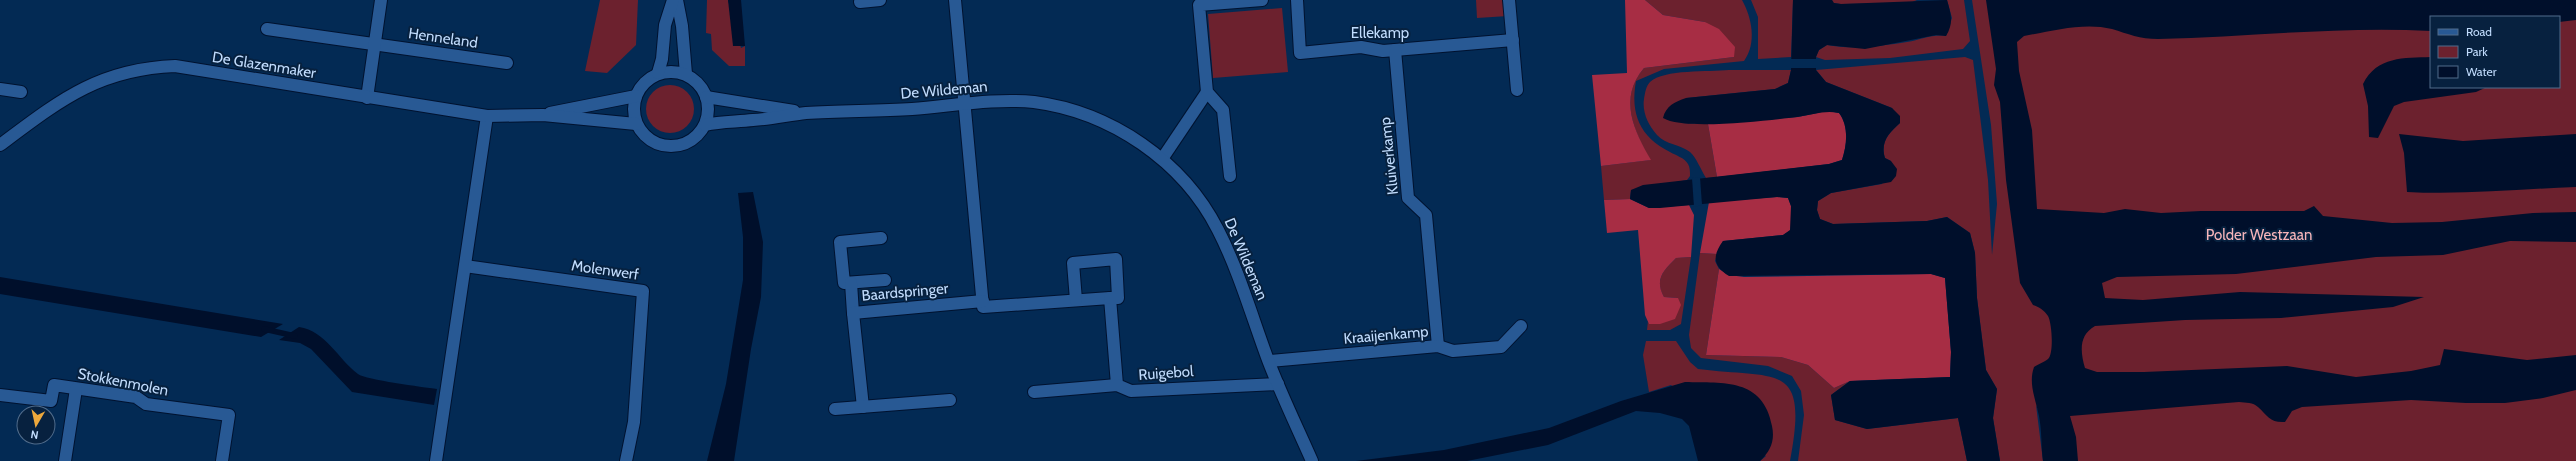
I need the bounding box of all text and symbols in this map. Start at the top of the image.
legend [2430,16,2560,88]
street label: Henneland [407,24,479,52]
street label: Ellekamp [1351,24,1409,42]
text: Road [2466,24,2492,39]
text: Park [2466,44,2488,59]
street label: De Glazenmaker [211,48,317,82]
text: Water [2466,64,2497,79]
street label: De Wildeman [900,77,988,103]
street label: Kluiverkamp [1376,116,1402,196]
street label: De Wildeman [1221,215,1271,303]
park label: Polder Westzaan [2206,226,2312,244]
street label: Molenwerf [570,256,640,284]
street label: Baardspringer [861,279,949,305]
street label: Kraaijenkamp [1343,322,1429,348]
street label: Ruigebol [1138,362,1195,384]
street label: Stokkenmolen [76,364,170,400]
north arrow [16,405,56,445]
text: N [29,427,39,442]

